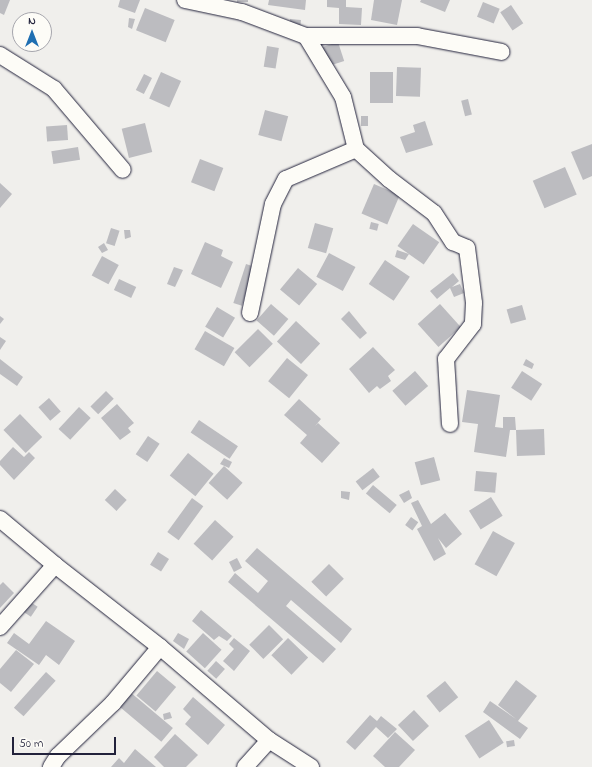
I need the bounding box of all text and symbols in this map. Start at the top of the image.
north arrow [12,12,52,52]
text: N [28,13,36,29]
scale bar [14,729,118,755]
text: 50 m [19,735,43,753]

